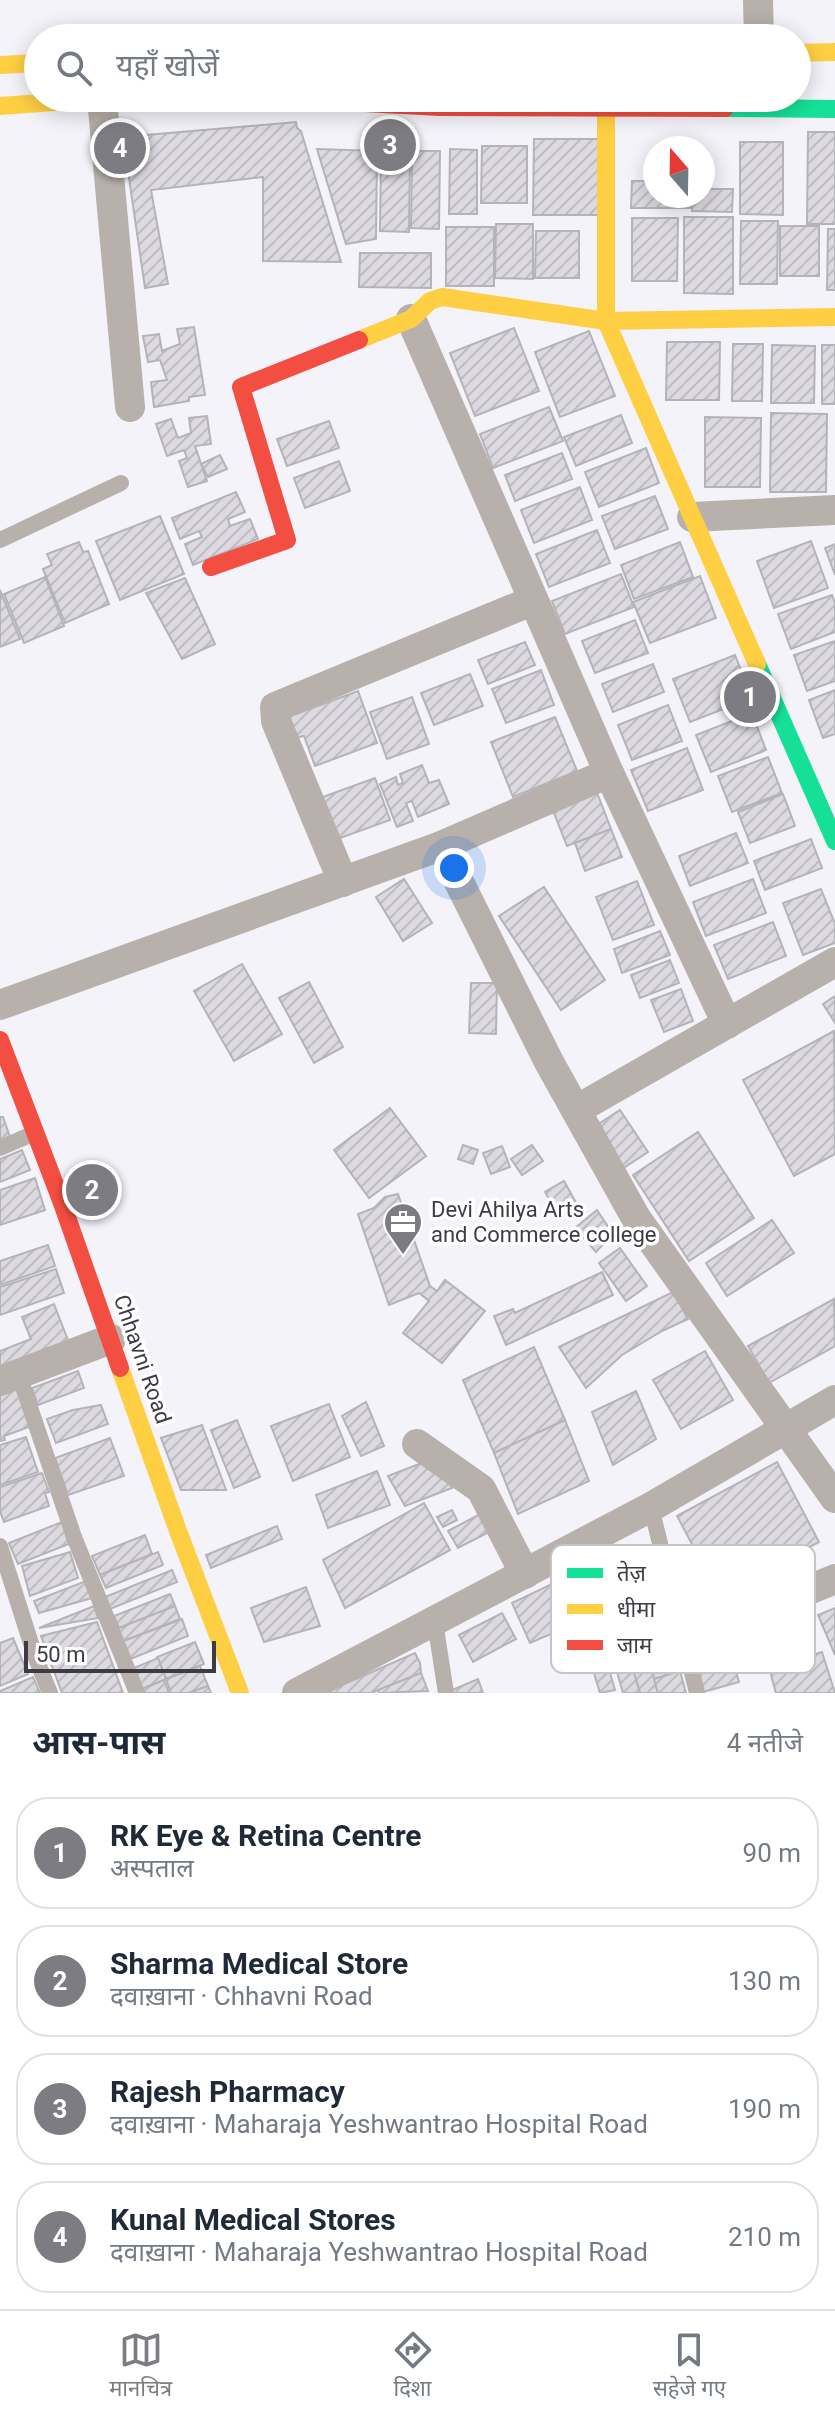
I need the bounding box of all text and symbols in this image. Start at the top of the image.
search box [24,24,811,112]
icon: search [52,46,96,90]
text: यहाँ खोजें [116,48,219,83]
pin: 3 [364,115,416,175]
pin: 4 [94,118,146,178]
north arrow [643,136,715,208]
pin: 1 [724,667,776,727]
your location [434,848,474,888]
pin: 2 [66,1160,118,1220]
place label: Devi Ahilya Arts and Commerce college [431,1197,656,1247]
office icon: Devi Ahilya Arts and Commerce college [382,1201,424,1256]
street label: Chhavni Road [109,1292,176,1427]
legend [551,1545,815,1673]
text: तेज़ [617,1560,647,1586]
text: धीमा [617,1597,655,1622]
text: जाम [617,1633,653,1658]
scale bar [24,1637,216,1673]
text: 50 m [36,1642,85,1667]
text: आस-पास [32,1722,165,1762]
text: 4 नतीजे [727,1728,803,1758]
text: RK Eye & Retina Centre [110,1818,422,1853]
text: 1 [53,1838,67,1868]
text: 90 m [743,1838,801,1868]
text: अस्पताल [110,1853,194,1883]
text: Sharma Medical Store [110,1946,408,1981]
text: 2 [53,1966,67,1996]
text: 130 m [728,1966,801,1996]
text: दवाख़ाना · Chhavni Road [110,1981,373,2011]
text: Rajesh Pharmacy [110,2074,345,2109]
text: 3 [53,2094,67,2124]
text: 190 m [728,2094,801,2124]
text: दवाख़ाना · Maharaja Yeshwantrao Hospital Road [110,2109,648,2139]
text: Kunal Medical Stores [110,2202,396,2237]
text: 4 [53,2222,67,2252]
text: 210 m [728,2222,801,2252]
text: दवाख़ाना · Maharaja Yeshwantrao Hospital Road [110,2237,648,2267]
tab: मानचित्र [109,2328,172,2405]
tab: दिशा [391,2328,435,2405]
tab: सहेजे गए [653,2328,726,2405]

